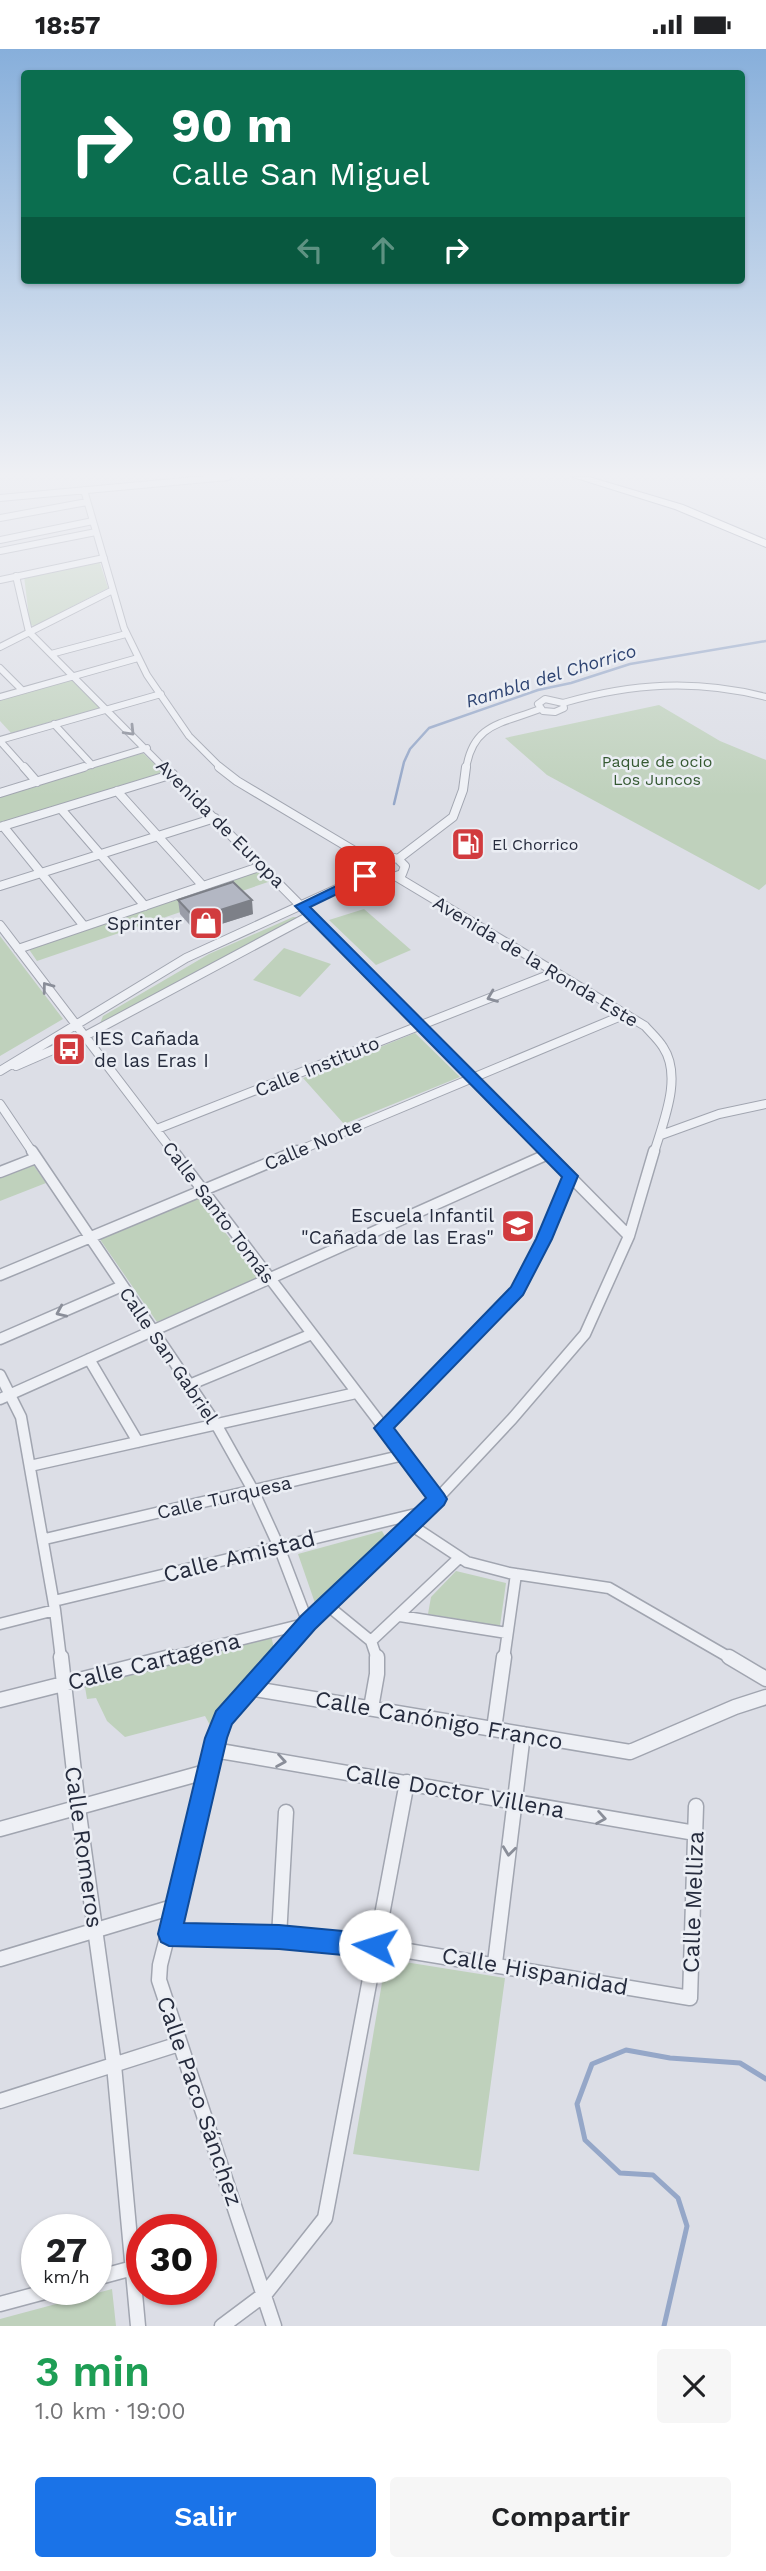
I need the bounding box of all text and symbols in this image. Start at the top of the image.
text: 18:57 [35,10,101,40]
text: 90 m [171,96,293,154]
icon: right [56,98,147,189]
text: Calle San Miguel [171,155,430,193]
icon: left [291,231,329,269]
icon: ahead [364,231,402,269]
icon: right [437,231,475,269]
water label: Rambla del Chorrico [463,640,639,711]
one-way arrow [122,723,135,736]
park label: Paque de ocio Los Juncos [602,752,712,789]
street label: Avenida de Europa [151,754,290,893]
fuel station icon: El Chorrico [449,825,487,863]
place label: El Chorrico [492,835,578,854]
pin [335,846,395,906]
icon: arrive [346,857,384,895]
street label: Avenida de la Ronda Este [429,891,643,1032]
shop icon: Sprinter [187,904,225,942]
place label: Sprinter [107,912,182,935]
one-way arrow [42,982,55,995]
one-way arrow [487,988,499,1002]
place label: IES Cañada de las Eras I [94,1027,209,1072]
bus stop icon: IES Cañada de las Eras I [50,1030,88,1068]
street label: Calle Instituto [252,1031,383,1102]
street label: Calle Norte [261,1114,366,1175]
street label: Calle Santo Tomás [158,1137,280,1288]
place label: Escuela Infantil "Cañada de las Eras" [301,1204,494,1249]
school or university icon: Escuela Infantil "Cañada de las Eras" [499,1207,537,1245]
street label: Calle San Gabriel [114,1283,223,1428]
one-way arrow [56,1304,68,1318]
street label: Calle Turquesa [155,1471,294,1524]
street label: Calle Amistad [160,1525,318,1588]
street label: Calle Cartagena [65,1627,243,1696]
street label: Calle Canónigo Franco [313,1685,565,1756]
one-way arrow [275,1753,287,1768]
street label: Calle Doctor Villena [343,1759,567,1824]
street label: Calle Romeros [59,1765,108,1930]
one-way arrow [595,1810,607,1825]
street label: Calle Melliza [678,1830,709,1974]
one-way arrow [501,1845,516,1856]
position arrow [338,1909,412,1983]
street label: Calle Hispanidad [440,1942,630,2001]
street label: Calle Paco Sánchez [151,1993,248,2210]
speed limit sign: 30 [126,2214,217,2305]
text: 27 [46,2229,87,2271]
text: km/h [43,2266,90,2287]
text: 3 min [35,2347,150,2396]
button: close [657,2349,731,2423]
text: 1.0 km · 19:00 [35,2398,186,2425]
button: Salir [35,2477,376,2557]
button: Compartir [390,2477,731,2557]

